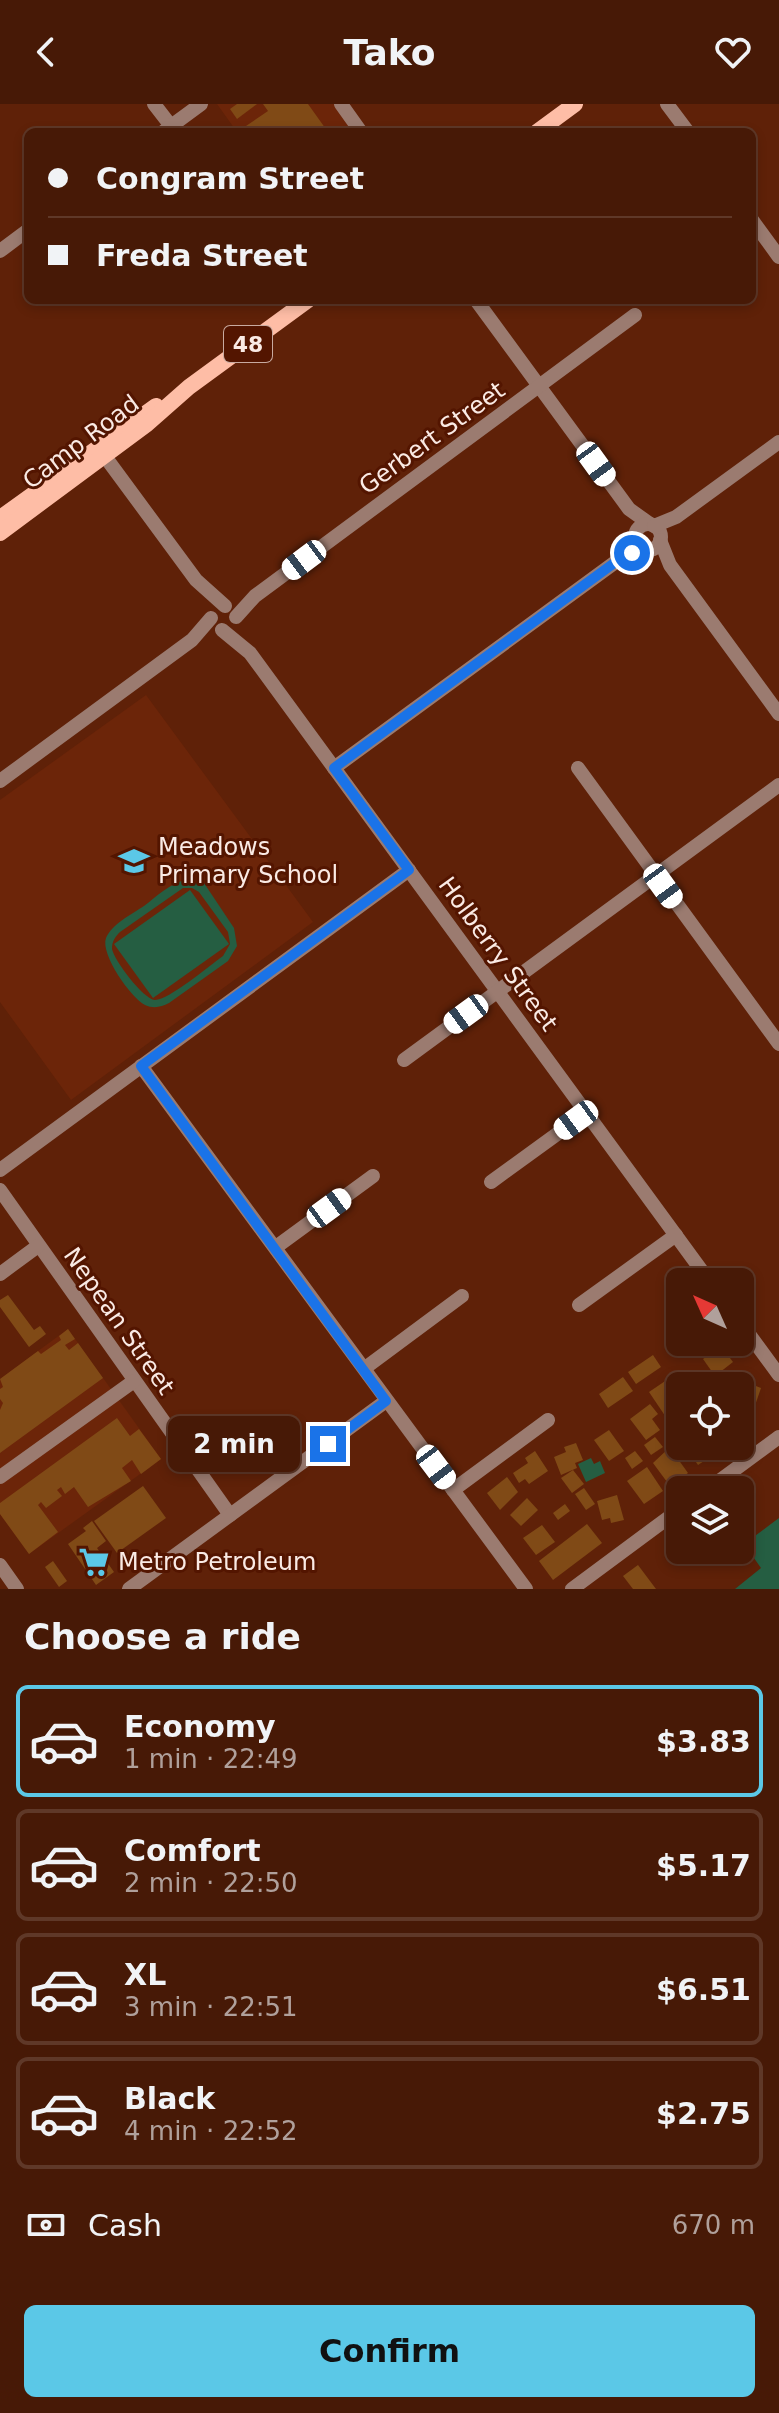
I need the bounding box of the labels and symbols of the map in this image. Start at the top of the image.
road number: 48 [224,326,272,362]
street label: Gerbert Street [354,376,510,500]
street label: Camp Road [17,389,145,495]
car [572,438,620,490]
route start [614,535,650,571]
car [278,536,330,584]
place label: Meadows Primary School [158,833,338,889]
school or university icon: Meadows Primary School [117,844,151,878]
car [639,860,687,912]
street label: Holberry Street [433,872,563,1036]
car [440,990,492,1038]
car [550,1096,602,1144]
car [303,1184,355,1232]
street label: Nepean Street [58,1242,180,1400]
north arrow [666,1268,754,1356]
callout: 2 min [168,1416,300,1472]
route end [310,1426,346,1462]
car [412,1441,460,1493]
supermarket icon: Metro Petroleum [77,1545,111,1579]
place label: Metro Petroleum [118,1548,316,1576]

